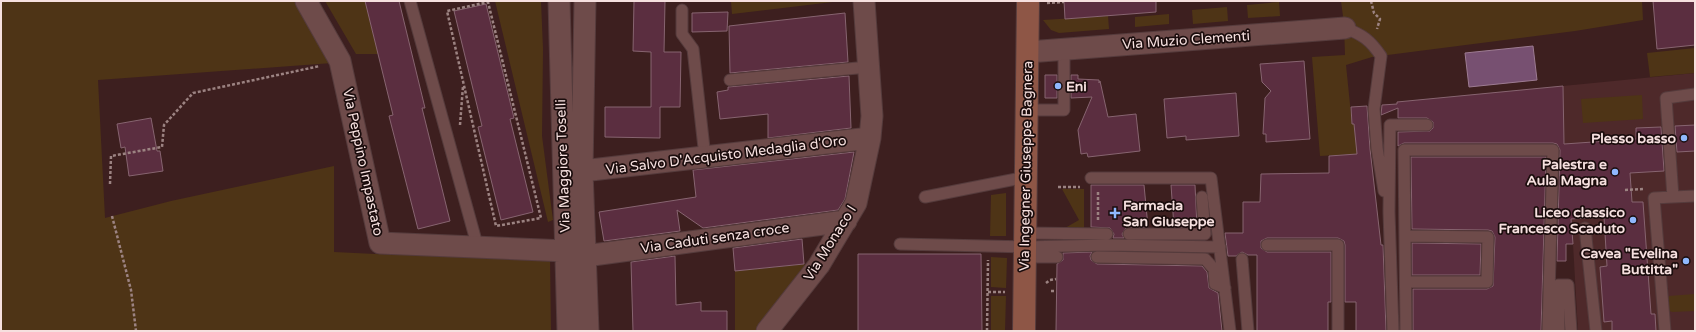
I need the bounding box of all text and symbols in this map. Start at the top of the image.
street label: Via Muzio Clementi [1121,27,1251,53]
street label: Via Ingegner Giuseppe Bagnera [1016,61,1036,271]
place label: Eni [1066,78,1087,95]
marker: Eni [1053,81,1063,91]
street label: Via Peppino Impastato [339,87,387,237]
street label: Via Maggiore Toselli [552,99,574,233]
place label: Plesso basso [1591,130,1676,147]
street label: Via Salvo D'Acquisto Medaglia d'Oro [605,132,847,178]
marker: Plesso basso [1679,133,1689,143]
place label: Palestra e Aula Magna [1527,156,1607,189]
marker: Palestra e Aula Magna [1610,167,1620,177]
place label: Farmacia San Giuseppe [1123,197,1215,230]
street label: Via Monaco I [800,202,860,284]
place label: Liceo classico Francesco Scaduto [1498,204,1625,237]
marker: Farmacia San Giuseppe [1110,208,1120,218]
marker: Liceo classico Francesco Scaduto [1628,215,1638,225]
street label: Via Caduti senza croce [639,219,791,257]
place label: Cavea "Evelina Buttitta" [1581,245,1678,278]
marker: Cavea "Evelina Buttitta" [1681,256,1691,266]

